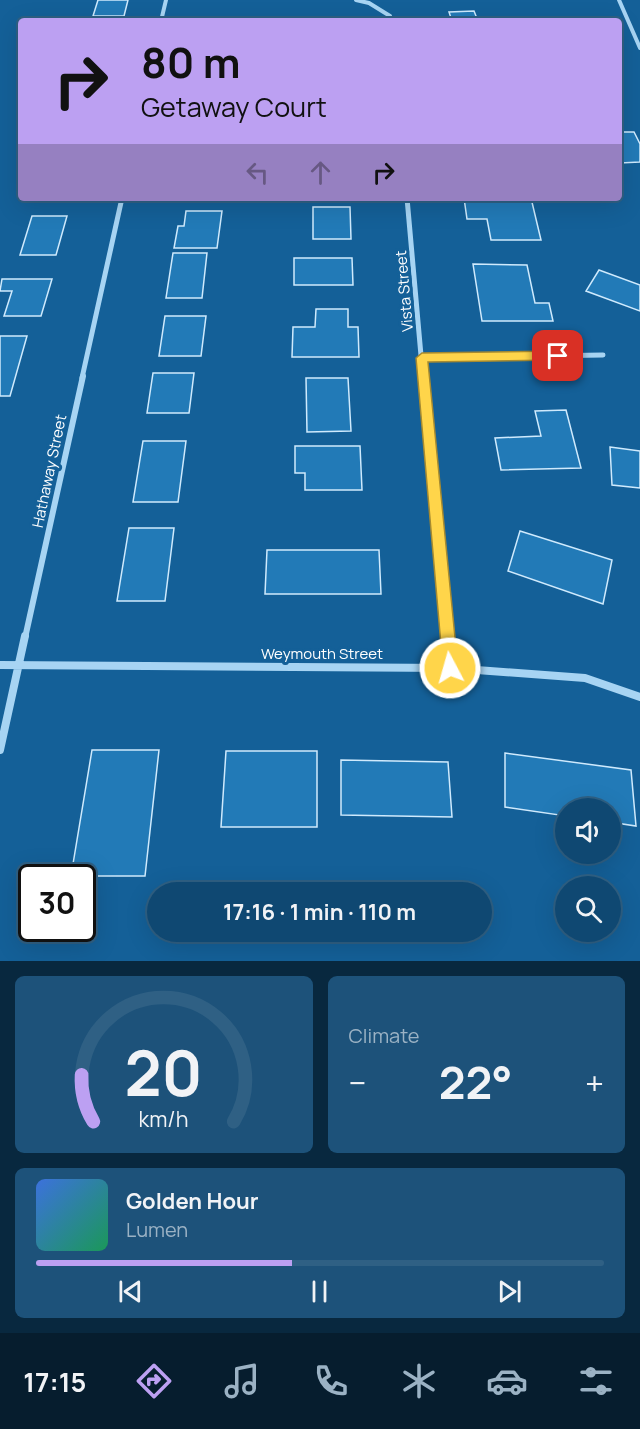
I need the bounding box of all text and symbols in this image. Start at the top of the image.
text: 80 m [141,33,241,91]
icon: right [42,42,120,120]
text: Getaway Court [141,88,327,125]
icon: left [241,156,274,189]
icon: ahead [304,156,337,189]
icon: right [367,156,400,189]
street label: Vista Street [390,249,418,333]
pin [532,330,583,381]
icon: arrive [541,339,574,372]
street label: Hathaway Street [27,412,71,530]
position arrow [418,636,482,700]
street label: Weymouth Street [261,643,383,664]
map controls [555,798,621,942]
button: sound [555,798,621,864]
speed limit sign: 30 [18,864,96,942]
button: search [555,876,621,942]
text: 17:16 · 1 min · 110 m [223,897,416,927]
text: Climate [349,1022,420,1049]
text: 20 [125,1029,203,1115]
text: 22° [439,1051,513,1113]
text: − [349,1060,366,1105]
text: + [585,1060,604,1105]
text: km/h [139,1104,189,1133]
text: Golden Hour [126,1186,259,1216]
text: Lumen [126,1216,188,1243]
icon: previous [114,1275,147,1308]
icon: pause [303,1275,336,1308]
icon: next [493,1275,526,1308]
icon: directions [133,1360,175,1402]
icon: music [221,1360,263,1402]
icon: phone [310,1360,352,1402]
icon: climate [398,1360,440,1402]
icon: car [486,1360,528,1402]
icon: filters [575,1360,617,1402]
text: 17:15 [23,1363,86,1400]

